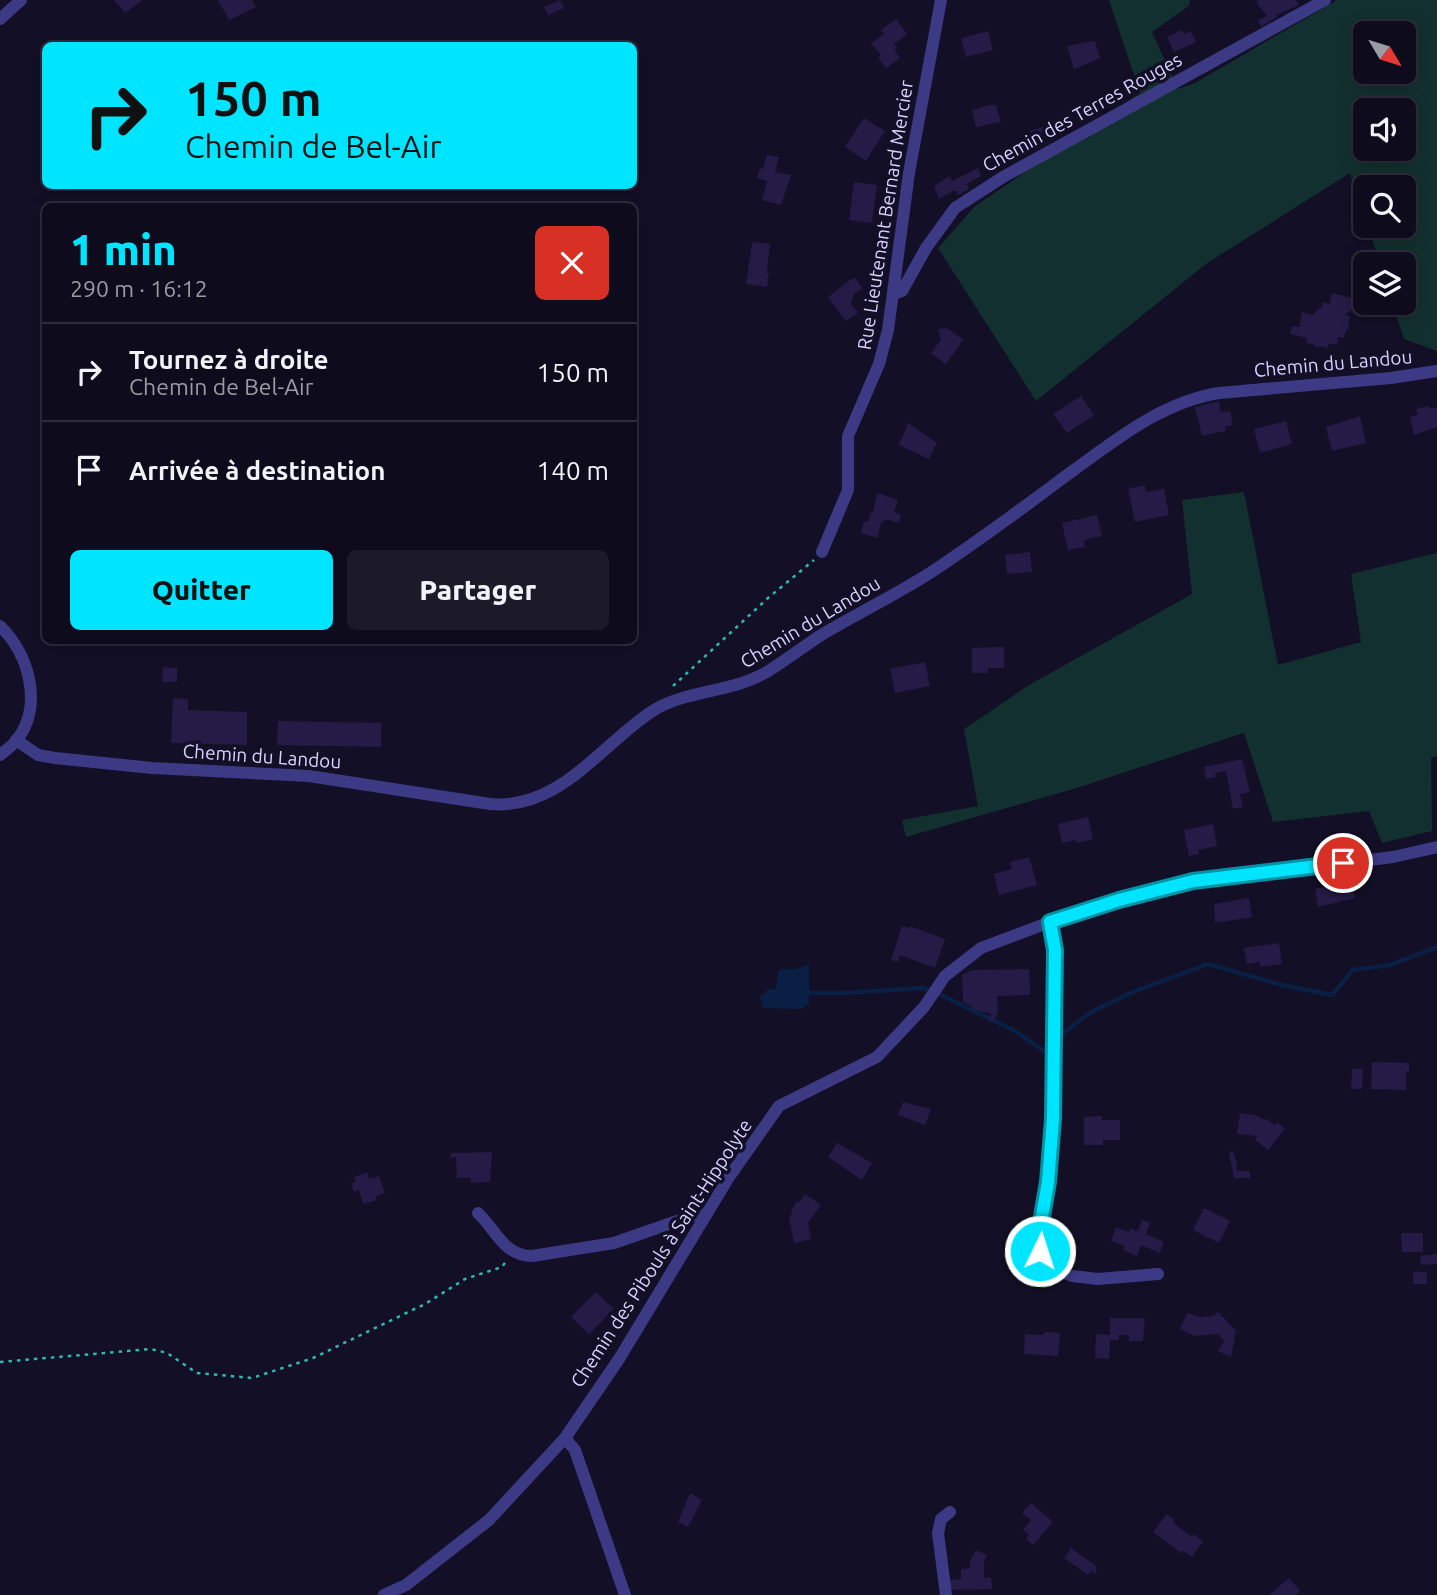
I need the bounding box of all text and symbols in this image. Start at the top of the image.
north arrow [1353,21,1416,84]
map controls [1353,21,1416,315]
street label: Chemin des Terres Rouges [979,48,1185,176]
icon: right [70,70,161,161]
text: 150 m [185,70,322,125]
street label: Rue Lieutenant Bernard Mercier [853,79,917,351]
button: sound [1353,98,1416,161]
text: Chemin de Bel-Air [185,128,442,164]
button: search [1353,175,1416,238]
text: 1 min [70,226,177,273]
button: close [535,226,609,300]
button: layers [1353,252,1416,315]
text: 290 m · 16:12 [70,276,208,301]
text: Tournez à droite [129,345,328,374]
street label: Chemin du Landou [1253,345,1413,381]
icon: right [70,353,108,391]
text: 150 m [537,358,609,387]
text: Chemin de Bel-Air [129,374,313,399]
icon: arrive [70,451,108,489]
text: Arrivée à destination [129,456,385,485]
text: 140 m [537,456,609,485]
button: Quitter [70,550,333,630]
button: Partager [347,550,609,630]
street label: Chemin du Landou [736,572,884,672]
street label: Chemin du Landou [182,739,342,773]
pin [1313,833,1373,893]
icon: arrive [1324,844,1362,882]
street label: Chemin des Pibouls à Saint-Hippolyte [566,1115,756,1391]
position arrow [1003,1214,1077,1288]

